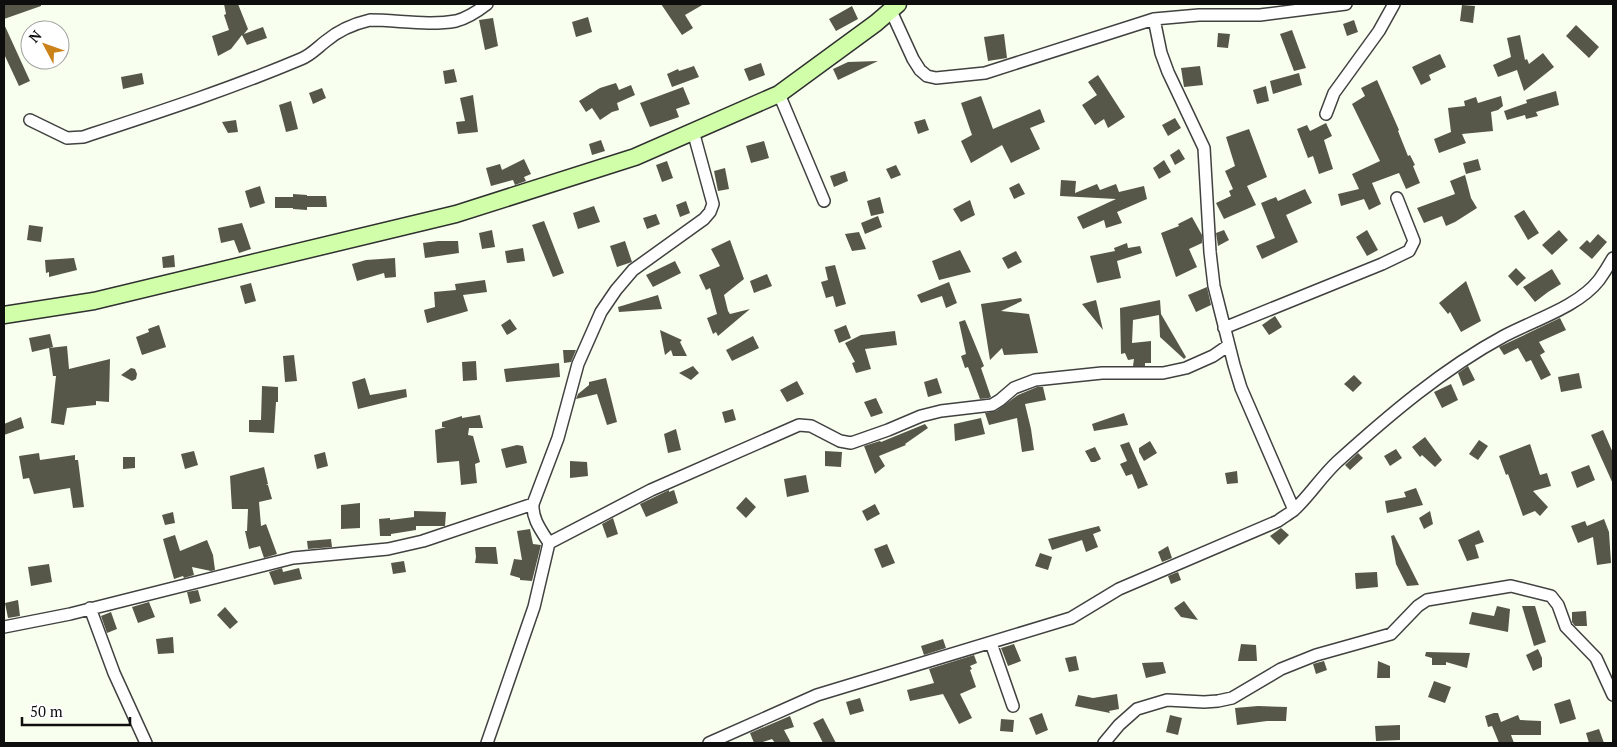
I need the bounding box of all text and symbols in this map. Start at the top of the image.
north arrow [20,20,70,70]
text: N [24,26,46,46]
scale bar [22,694,130,726]
text: 50 m [30,701,63,721]

